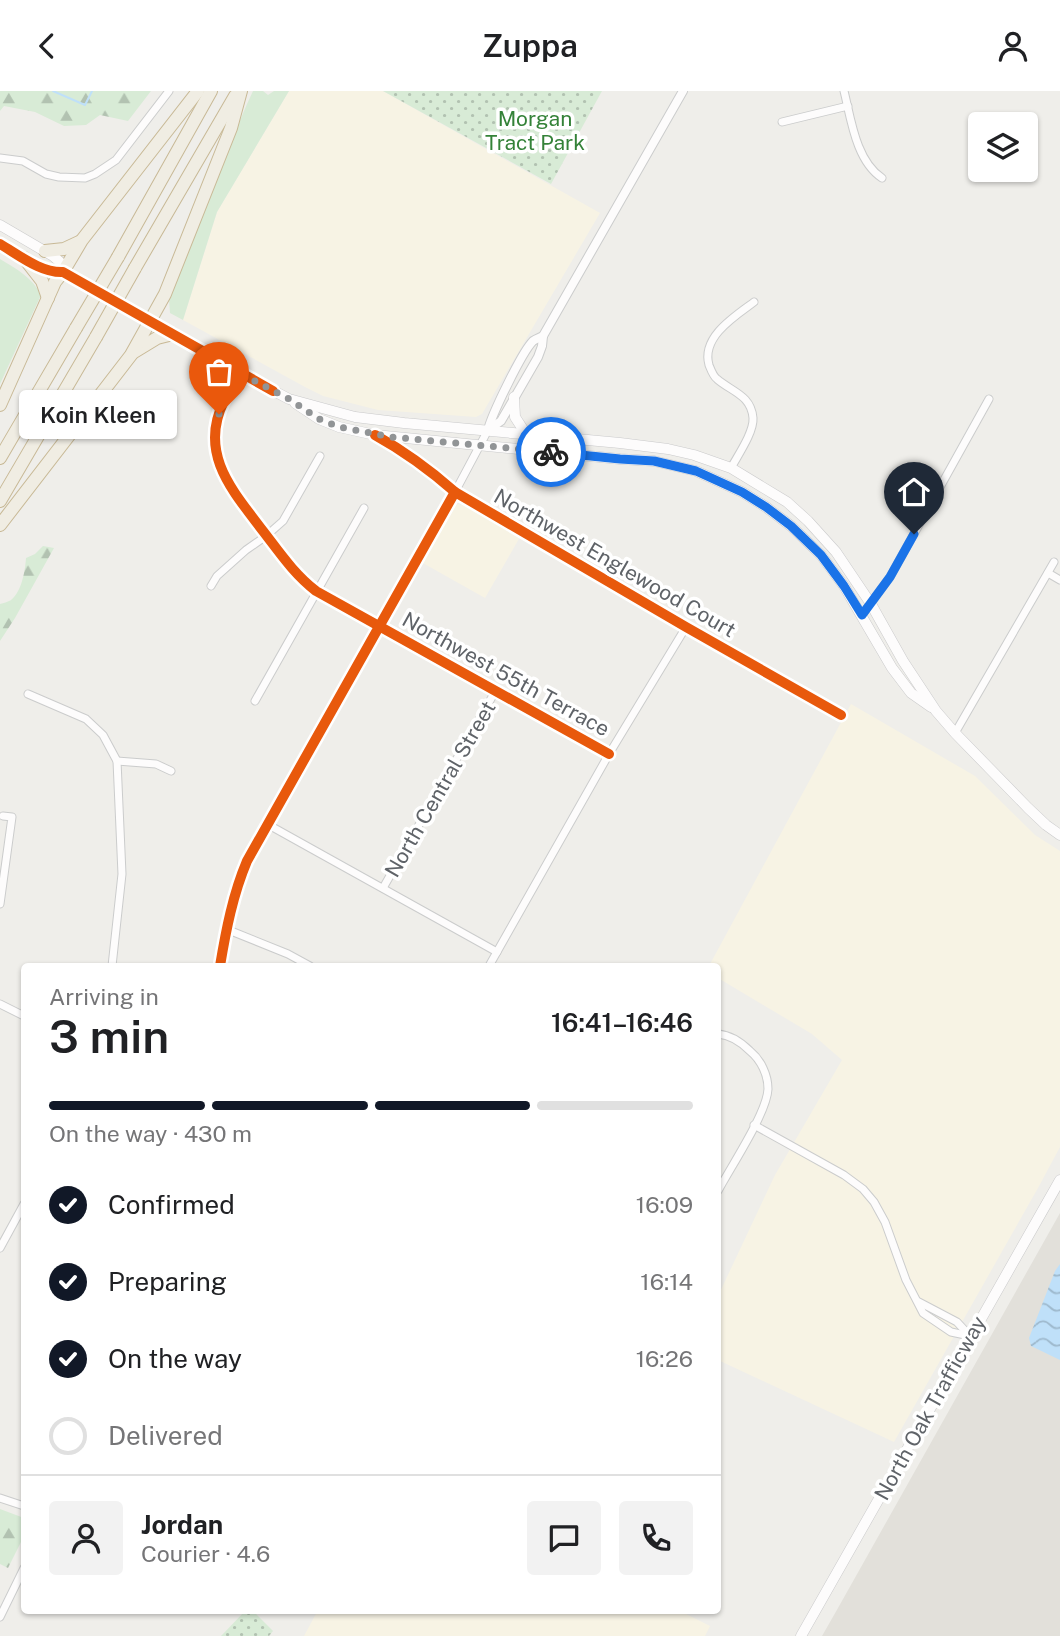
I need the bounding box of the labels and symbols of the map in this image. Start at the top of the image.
park label: Morgan Tract Park [485,106,585,155]
pin [189,342,249,414]
callout: Koin Kleen [19,389,177,439]
courier [516,417,586,487]
pin [884,462,944,534]
street label: Northwest Englewood Court [490,483,740,643]
street label: Northwest 55th Terrace [398,607,614,741]
street label: North Central Street [379,696,501,882]
street label: North Oak Trafficway [869,1312,991,1504]

